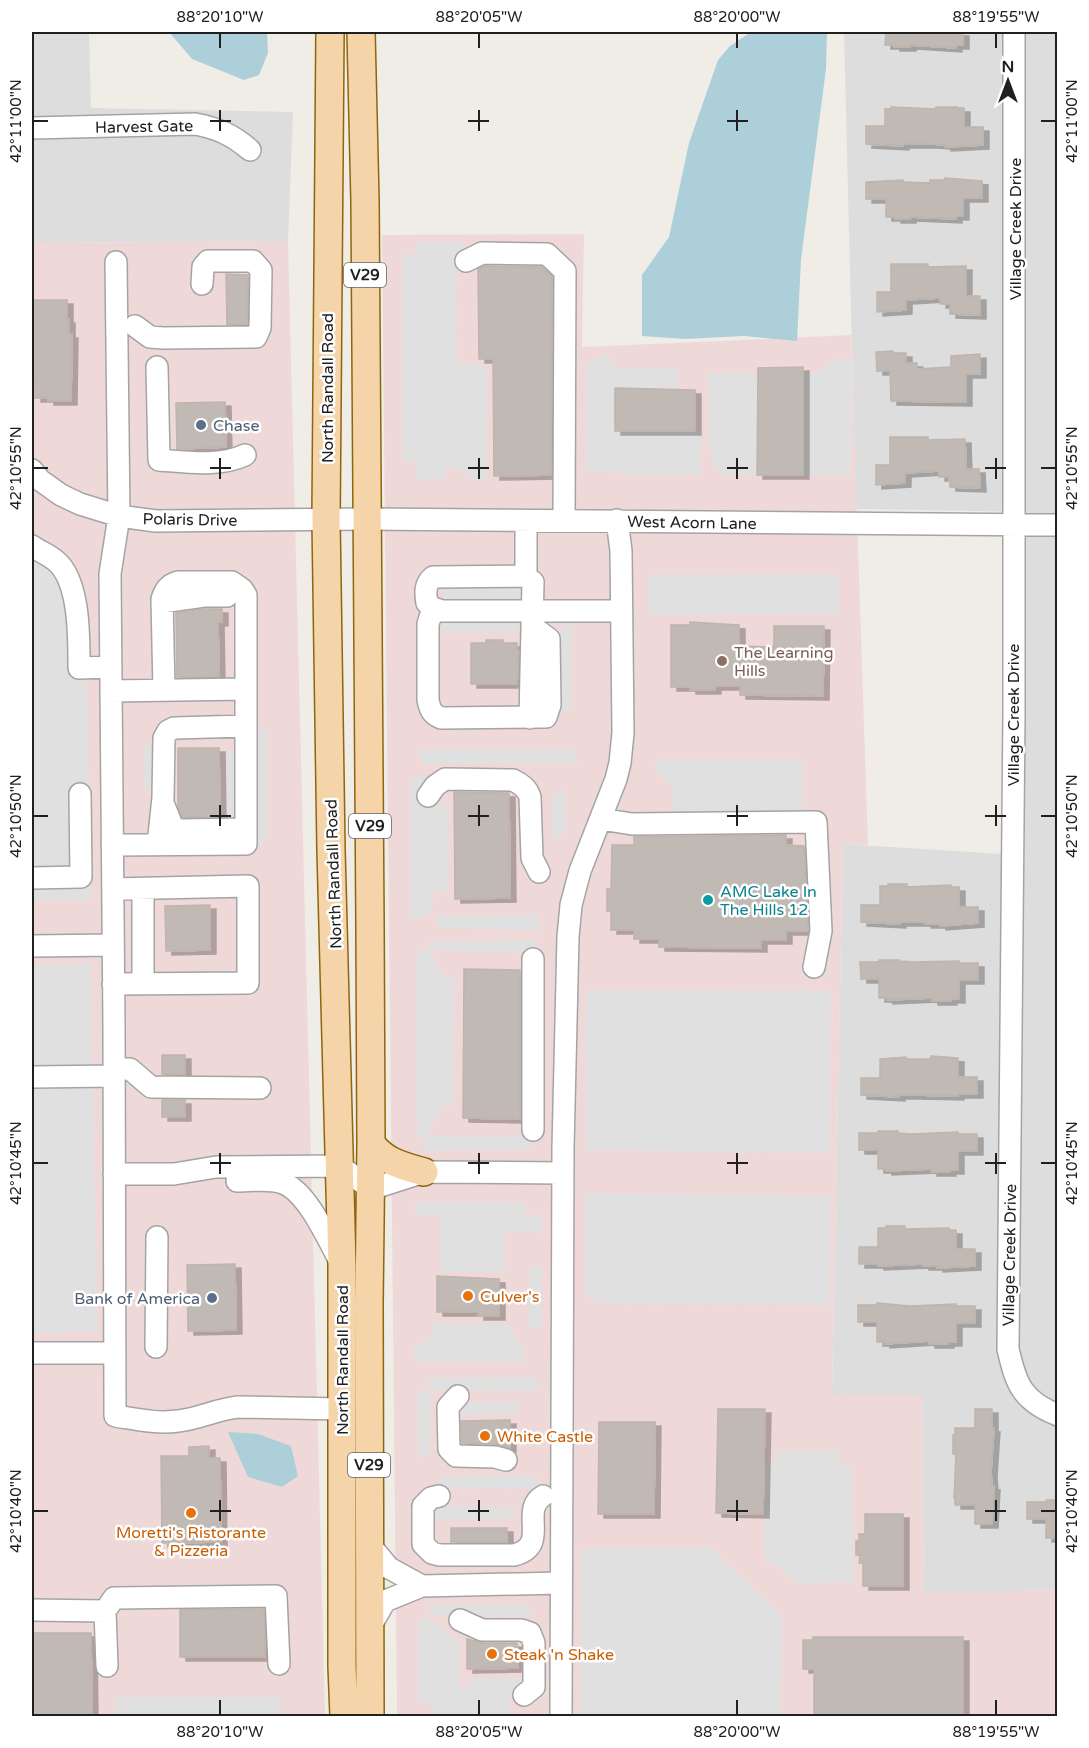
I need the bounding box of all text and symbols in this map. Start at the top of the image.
text: 88°20'10"W [177,8,263,26]
text: 88°20'05"W [436,8,522,26]
text: 88°20'00"W [694,8,780,26]
text: 88°19'55"W [953,8,1039,26]
north arrow [978,51,1038,111]
text: N [1002,57,1014,77]
text: 42°11'00"N [7,79,25,163]
text: 42°11'00"N [1063,79,1081,163]
street label: Harvest Gate [95,116,193,138]
street label: Village Creek Drive [1006,158,1026,300]
road number: V29 [344,263,386,287]
street label: North Randall Road [318,313,338,463]
place label: Chase [213,416,260,436]
marker: Chase [194,418,208,432]
text: 42°10'55"N [7,426,25,510]
text: 42°10'55"N [1063,426,1081,510]
street label: Polaris Drive [143,509,237,531]
street label: West Acorn Lane [627,512,757,534]
place label: The Learning Hills [734,643,834,681]
street label: Village Creek Drive [1004,644,1024,786]
marker: The Learning Hills [715,654,729,668]
text: 42°10'50"N [7,774,25,858]
text: 42°10'50"N [1063,774,1081,858]
street label: North Randall Road [321,799,347,949]
road number: V29 [349,814,391,838]
place label: AMC Lake In The Hills 12 [720,882,817,920]
marker: AMC Lake In The Hills 12 [701,893,715,907]
text: 42°10'45"N [7,1121,25,1205]
text: 42°10'45"N [1063,1121,1081,1205]
street label: Village Creek Drive [999,1184,1021,1326]
street label: North Randall Road [333,1285,353,1435]
place label: Culver's [480,1287,539,1307]
place label: Bank of America [74,1289,200,1309]
marker: Culver's [461,1289,475,1303]
marker: Bank of America [205,1291,219,1305]
place label: White Castle [497,1427,593,1447]
marker: White Castle [478,1429,492,1443]
road number: V29 [348,1453,390,1477]
text: 42°10'40"N [7,1469,25,1553]
text: 42°10'40"N [1063,1469,1081,1553]
marker: Moretti's Ristorante & Pizzeria [184,1506,198,1520]
place label: Moretti's Ristorante & Pizzeria [116,1523,266,1561]
place label: Steak 'n Shake [504,1645,614,1665]
marker: Steak 'n Shake [485,1647,499,1661]
text: 88°20'10"W [177,1723,263,1741]
text: 88°20'05"W [436,1723,522,1741]
text: 88°20'00"W [694,1723,780,1741]
text: 88°19'55"W [953,1723,1039,1741]

